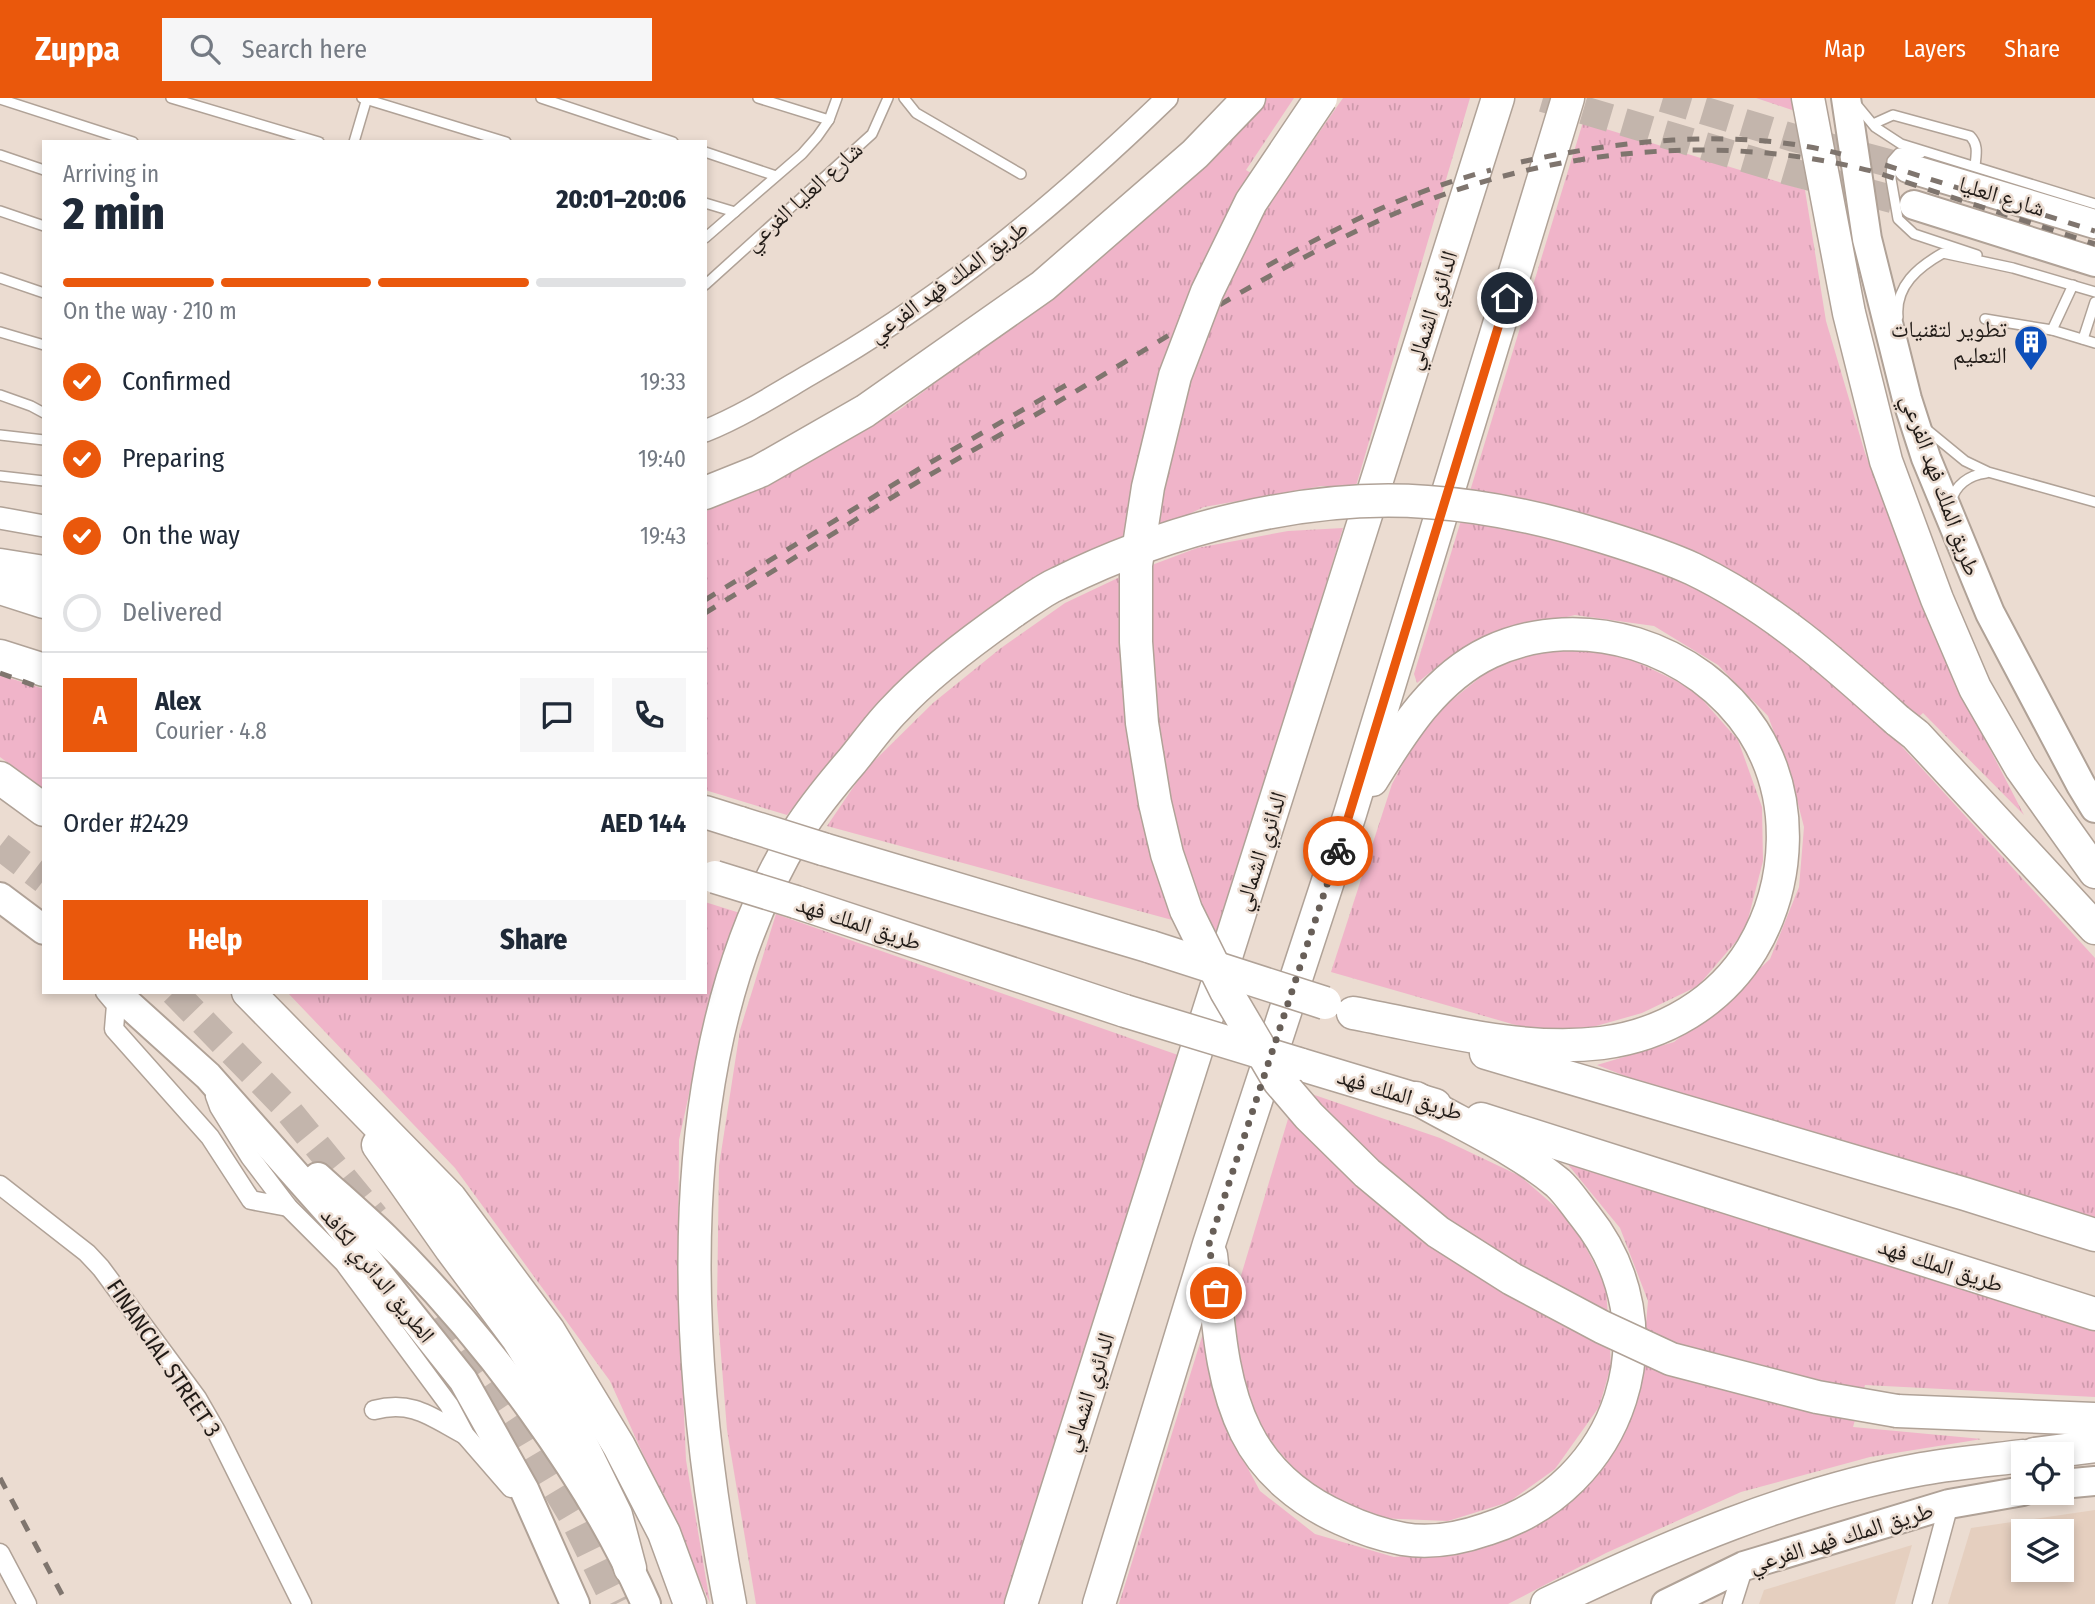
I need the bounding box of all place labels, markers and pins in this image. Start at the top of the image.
pin [1477,268,1537,328]
place label: تطوير لتقنيات التعليم [1891,315,2007,371]
building icon: تطوير لتقنيات التعليم [2012,323,2050,372]
pin [1186,1263,1246,1323]

